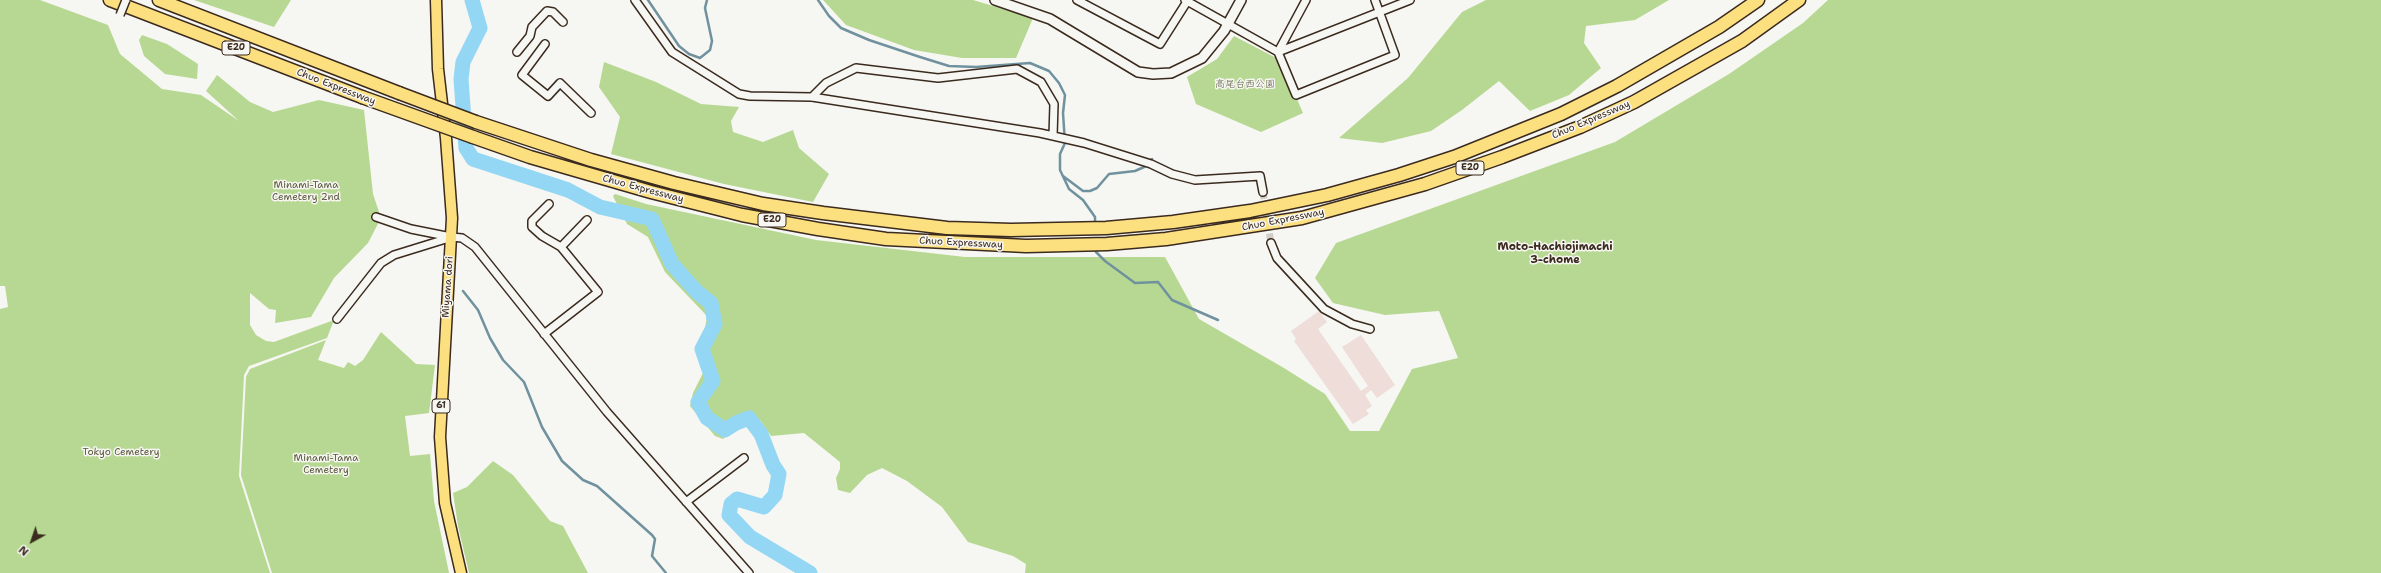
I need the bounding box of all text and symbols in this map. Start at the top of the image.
road number: E20 [222,41,250,55]
street label: Chuo Expressway [295,66,377,108]
park label: 高尾台西公園 [1215,78,1275,90]
street label: Chuo Expressway [1550,98,1632,142]
road number: E20 [1456,161,1484,175]
street label: Chuo Expressway [601,172,685,206]
park label: Minami-Tama Cemetery 2nd [272,179,340,202]
street label: Chuo Expressway [1241,206,1325,234]
road number: E20 [758,213,786,227]
street label: Chuo Expressway [919,235,1003,251]
district label: Moto-Hachiojimachi 3-chome [1497,240,1613,266]
street label: Miyama dori [440,256,456,318]
road number: 61 [432,399,450,413]
park label: Tokyo Cemetery [83,446,159,458]
park label: Minami-Tama Cemetery [294,452,358,476]
north arrow [12,521,52,561]
text: N [16,542,32,559]

